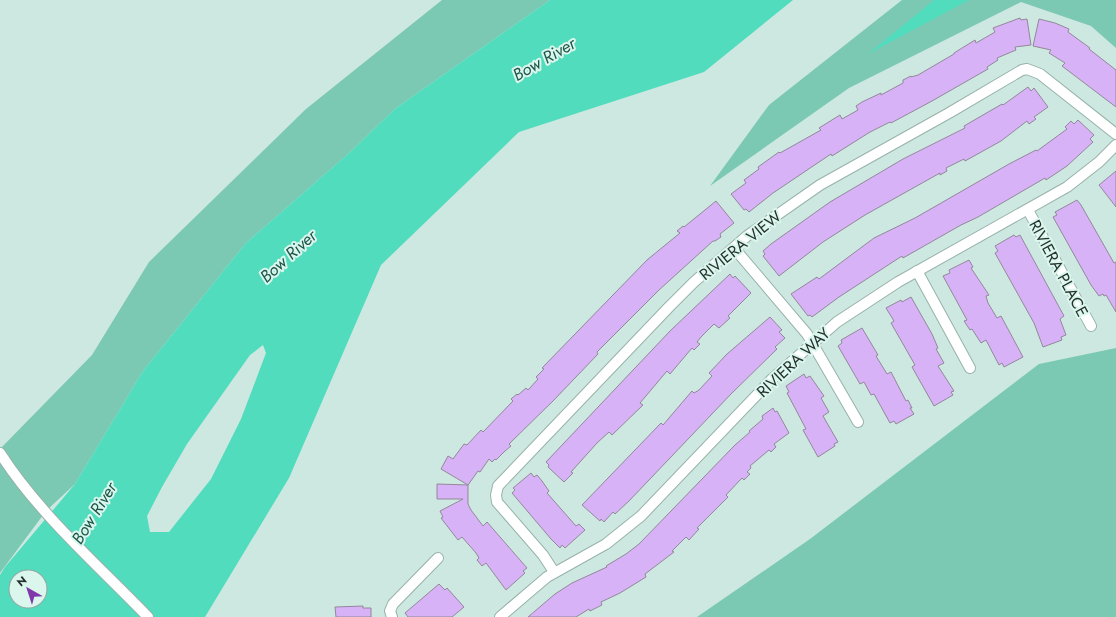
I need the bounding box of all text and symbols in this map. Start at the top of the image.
water label: Bow River [508,31,581,87]
street label: RIVIERA VIEW [694,205,786,286]
street label: RIVIERA PLACE [1023,216,1094,321]
water label: Bow River [254,223,323,288]
street label: RIVIERA WAY [751,322,835,403]
water label: Bow River [66,476,123,549]
north arrow [8,569,48,609]
text: N [13,572,30,590]

